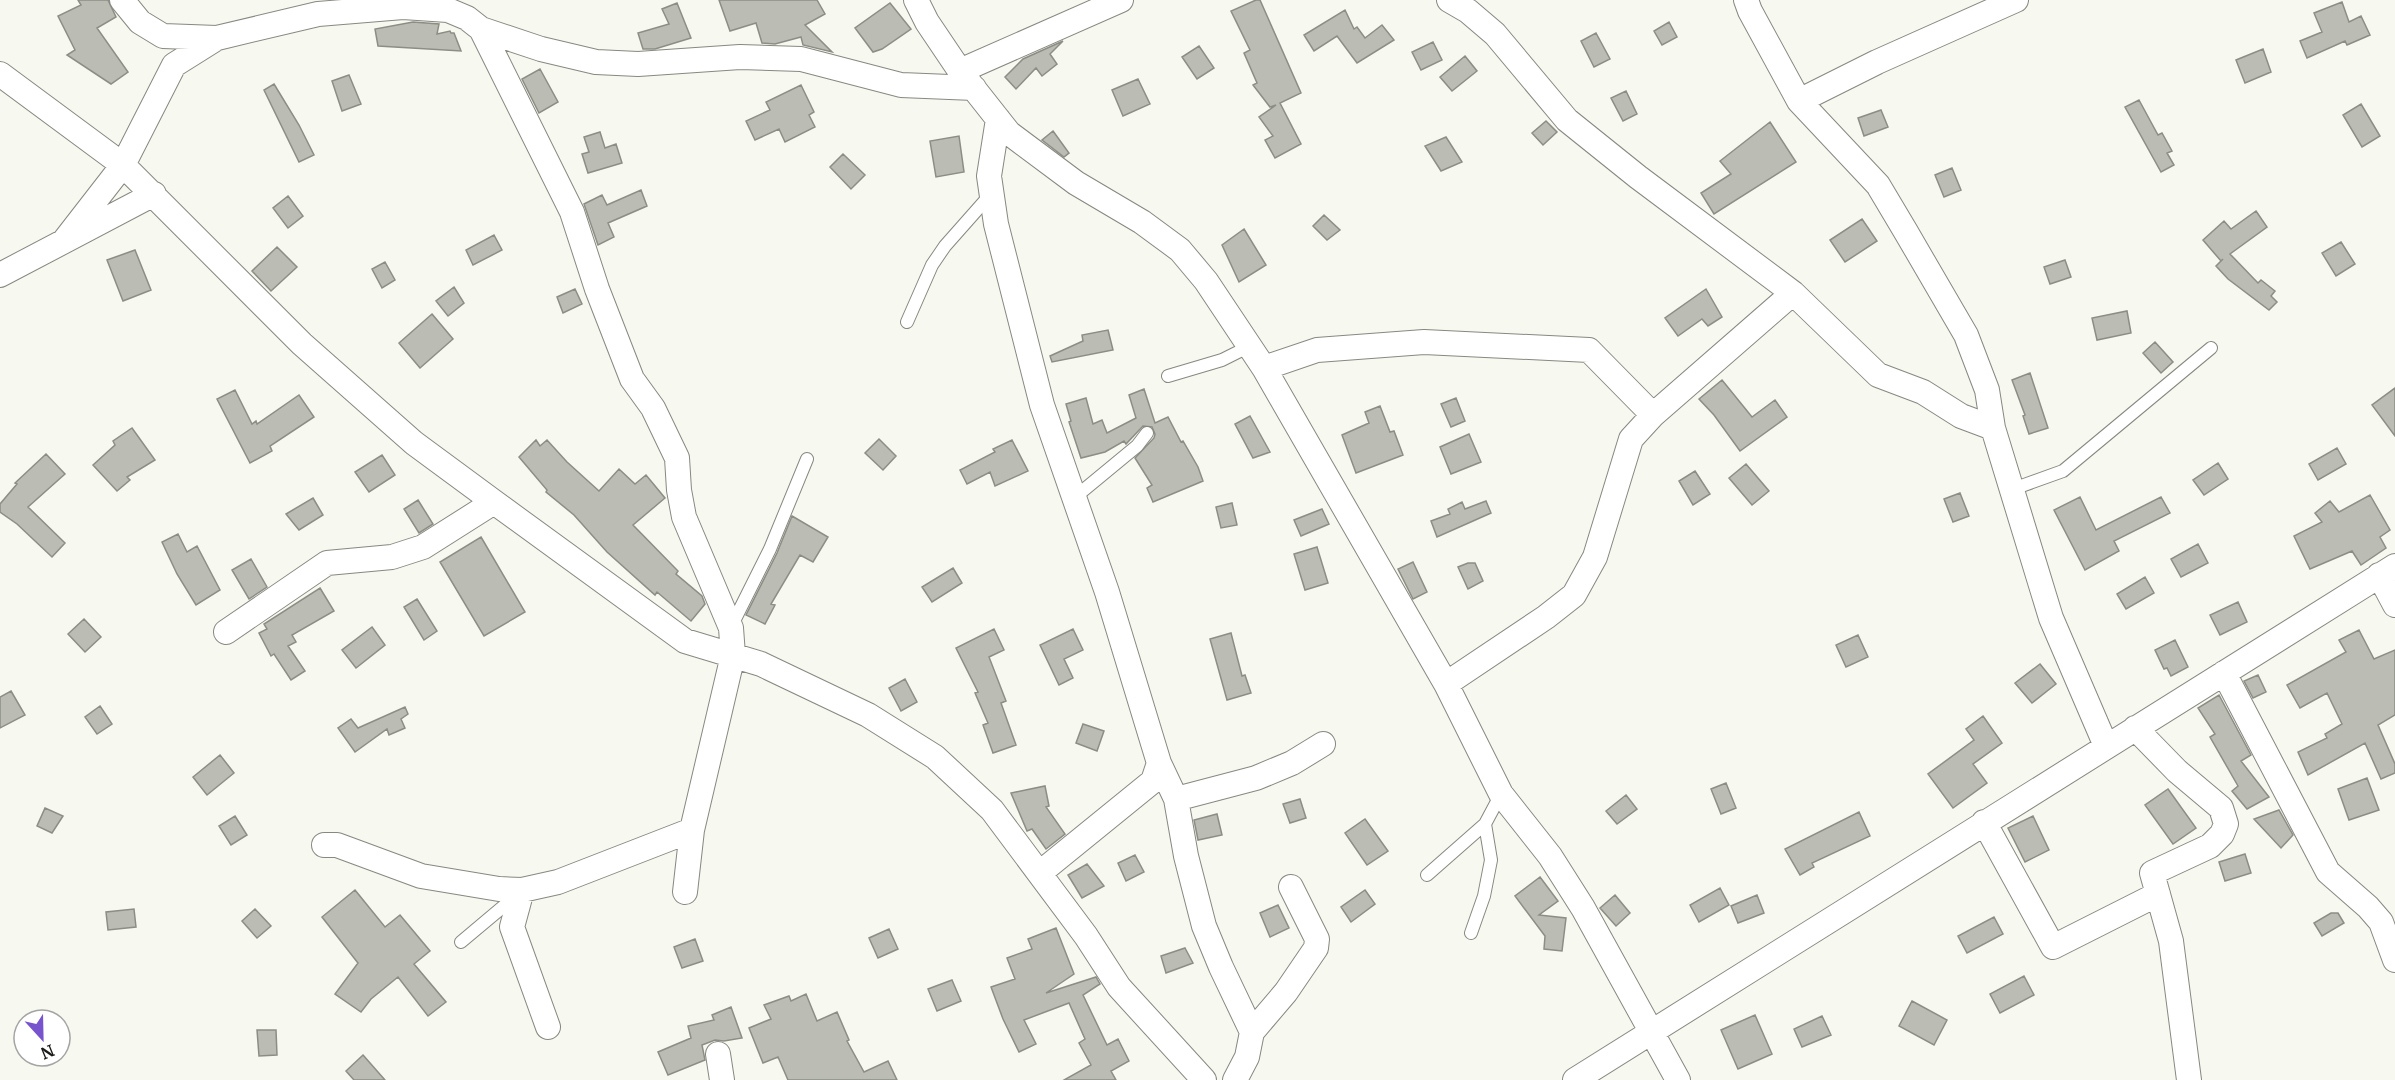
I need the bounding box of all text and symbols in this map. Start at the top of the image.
north arrow [12,1008,72,1068]
text: N [38,1040,57,1064]

